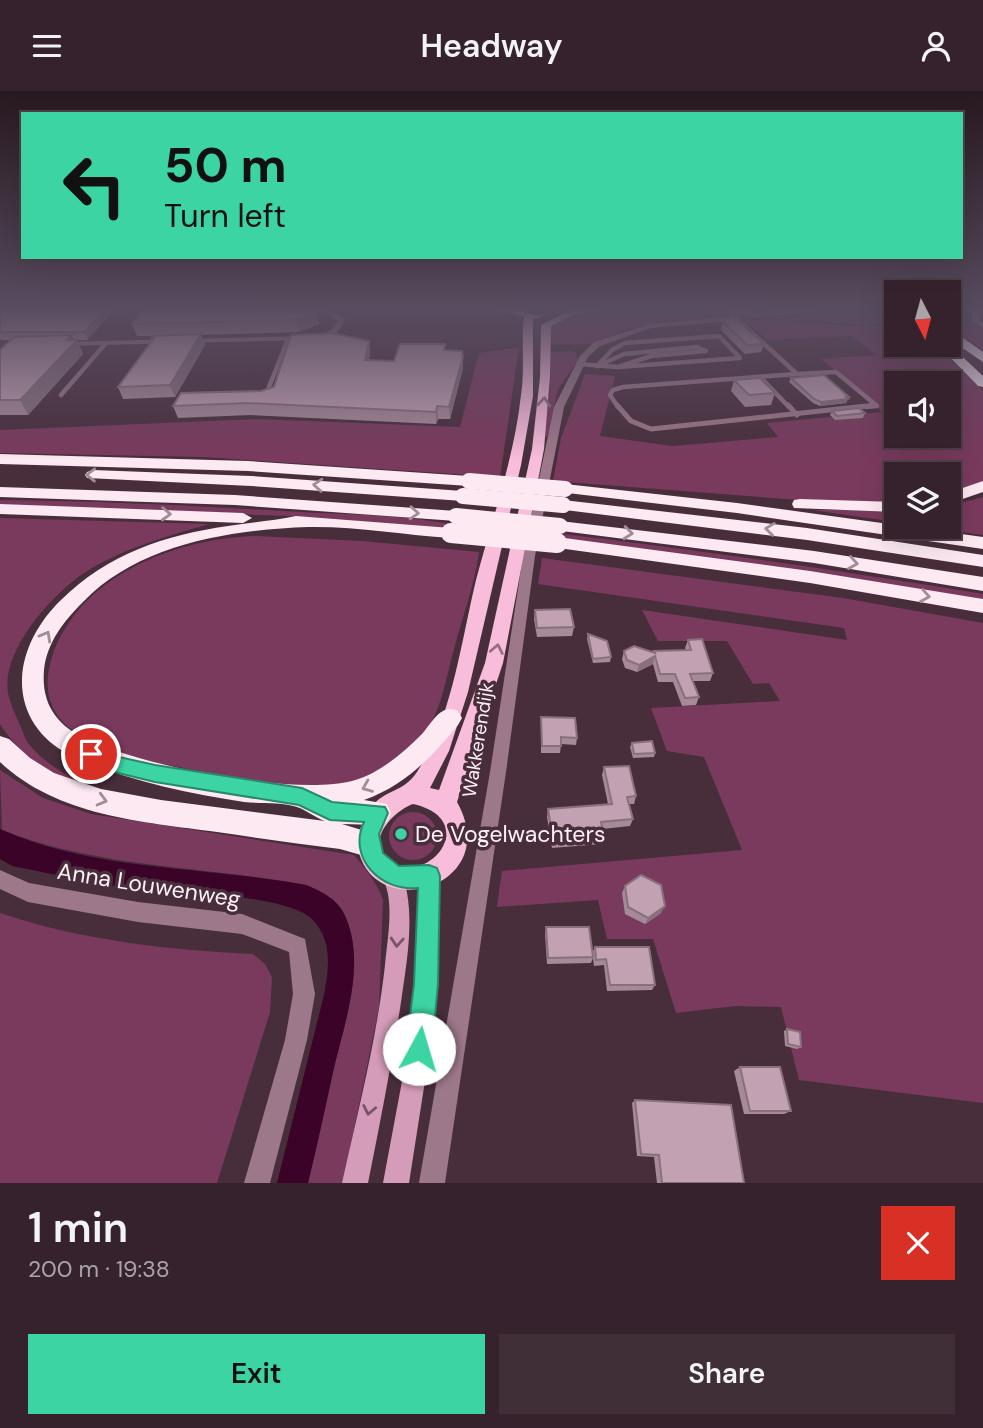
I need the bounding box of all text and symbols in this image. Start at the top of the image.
text: Headway [420,25,563,67]
icon: menu [28,27,66,65]
icon: person [917,27,955,65]
text: 50 m [164,133,287,197]
icon: left [49,140,140,231]
text: Turn left [164,195,286,237]
north arrow [884,280,961,357]
map controls [884,280,961,539]
button: sound [884,371,961,448]
one-way arrow [536,396,551,407]
button: layers [884,462,961,539]
one-way arrow [85,467,96,483]
one-way arrow [312,478,323,493]
one-way arrow [409,505,420,520]
one-way arrow [161,506,172,521]
one-way arrow [764,522,776,537]
one-way arrow [623,525,634,540]
one-way arrow [847,555,859,570]
one-way arrow [919,588,931,603]
one-way arrow [38,630,51,643]
one-way arrow [488,643,503,655]
street label: Wakkerendijk [457,680,499,799]
pin [61,724,121,784]
icon: arrive [72,735,110,773]
one-way arrow [362,779,374,793]
one-way arrow [96,792,108,807]
place label: De Vogelwachters [415,819,605,849]
marker: De Vogelwachters [393,826,409,842]
street label: Anna Louwenweg [55,856,243,914]
one-way arrow [390,937,405,948]
position arrow [382,1012,456,1086]
one-way arrow [362,1104,377,1116]
text: 1 min [28,1200,128,1255]
button: close [881,1206,955,1280]
text: 200 m · 19:38 [28,1254,170,1284]
button: Exit [28,1334,485,1414]
button: Share [499,1334,955,1414]

